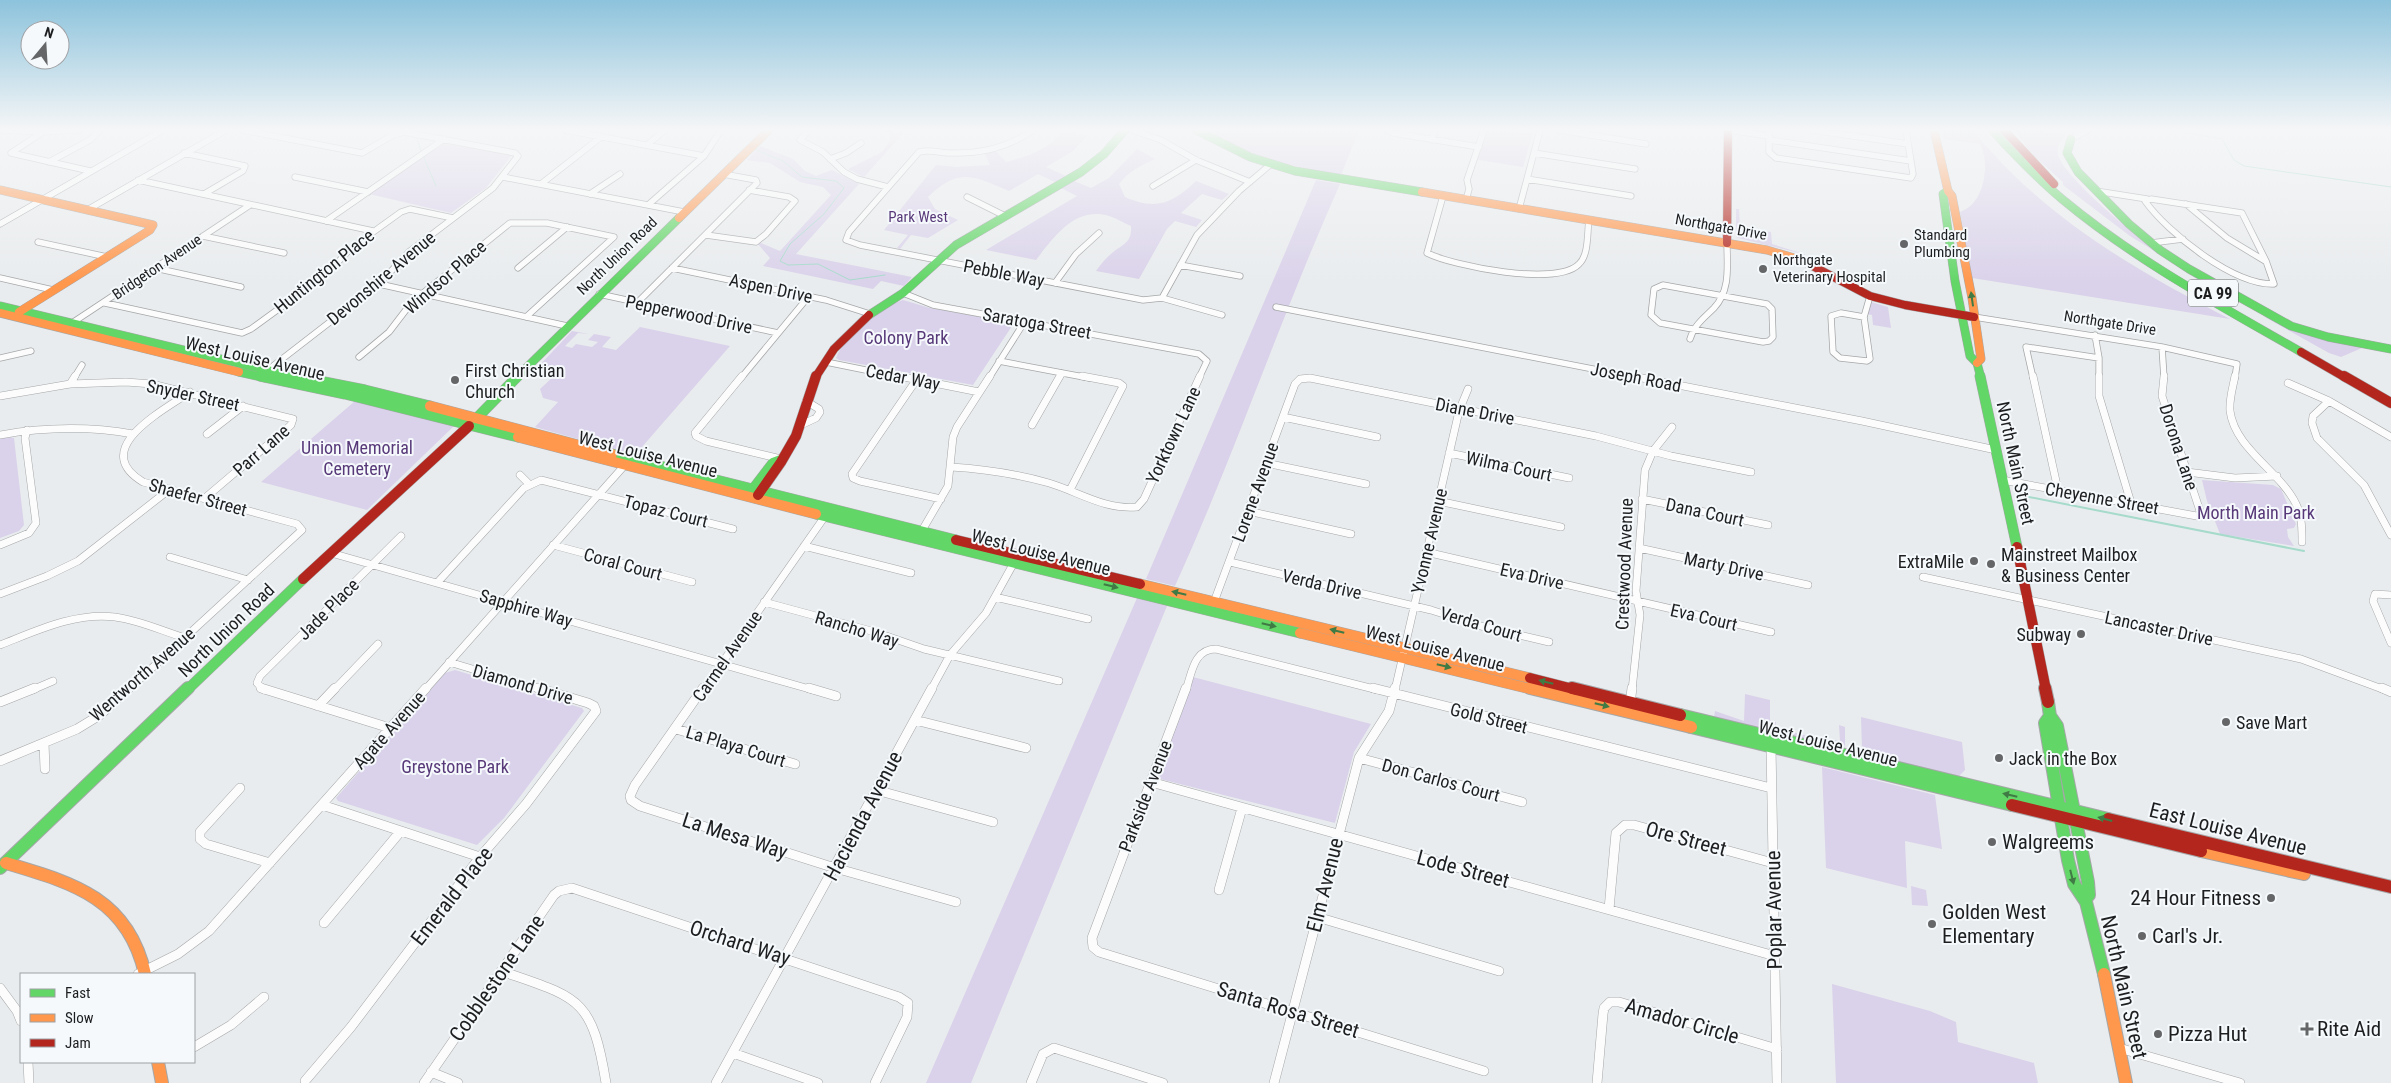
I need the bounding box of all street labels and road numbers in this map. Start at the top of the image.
street label: Northgate Drive [1674,210,1768,244]
street label: North Union Road [573,213,661,299]
street label: Huntington Place [270,224,378,318]
street label: Devonshire Avenue [323,227,439,329]
street label: Bridgeton Avenue [109,231,205,303]
street label: Windsor Place [400,236,490,318]
street label: Pebble Way [962,255,1047,291]
street label: Aspen Drive [727,269,815,307]
road number: CA 99 [2188,280,2238,306]
street label: Pepperwood Drive [624,290,754,338]
street label: Saratoga Street [981,303,1093,343]
street label: Northgate Drive [2063,307,2157,339]
street label: West Louise Avenue [183,332,327,384]
street label: Joseph Road [1589,358,1683,396]
street label: Cedar Way [864,360,942,395]
street label: Snyder Street [145,375,241,415]
street label: Yorktown Lane [1141,383,1205,487]
street label: Diane Drive [1434,393,1516,429]
street label: North Main Street [1993,399,2039,527]
street label: Dorona Lane [2155,401,2203,493]
street label: Parr Lane [228,420,294,480]
street label: West Louise Avenue [576,427,720,481]
street label: Lorene Avenue [1227,439,1283,545]
street label: Wilma Court [1464,447,1554,485]
street label: Shaefer Street [147,474,249,520]
street label: Cheyenne Street [2043,478,2161,518]
street label: Yvonne Avenue [1407,486,1451,596]
street label: Topaz Court [622,490,710,532]
street label: Dana Court [1664,493,1746,531]
street label: Crestwood Avenue [1611,498,1637,630]
street label: West Louise Avenue [969,525,1113,579]
street label: Coral Court [581,543,665,585]
street label: Marty Drive [1682,547,1766,585]
street label: Eva Drive [1498,558,1566,594]
street label: Verda Drive [1280,565,1364,603]
street label: Jade Place [293,574,363,644]
street label: North Union Road [174,579,278,681]
street label: Sapphire Way [477,585,575,631]
street label: Eva Court [1668,599,1740,635]
street label: Verda Court [1438,602,1524,646]
street label: Carmel Avenue [688,606,766,706]
street label: Rancho Way [813,606,902,652]
street label: Lancaster Drive [2103,606,2215,650]
street label: West Louise Avenue [1363,621,1507,675]
street label: Wentworth Avenue [85,623,199,725]
street label: Diamond Drive [470,660,576,708]
street label: Agate Avenue [349,687,429,773]
street label: Gold Street [1448,698,1530,738]
street label: West Louise Avenue [1756,716,1900,770]
street label: La Playa Court [684,721,788,771]
street label: Parkside Avenue [1114,737,1176,855]
street label: Hacienda Avenue [819,747,907,885]
street label: Don Carlos Court [1380,754,1502,806]
street label: East Louise Avenue [2147,798,2309,860]
street label: La Mesa Way [679,808,791,864]
street label: Ore Street [1643,817,1729,861]
street label: Elm Avenue [1302,835,1348,935]
street label: Emerald Place [406,842,498,950]
street label: Lode Street [1414,845,1512,893]
street label: Poplar Avenue [1761,850,1787,970]
street label: Cobblestone Lane [444,910,550,1046]
street label: North Main Street [2096,913,2152,1061]
street label: Orchard Way [687,915,794,971]
street label: Santa Rosa Street [1214,977,1362,1043]
street label: Amador Circle [1622,993,1742,1049]

